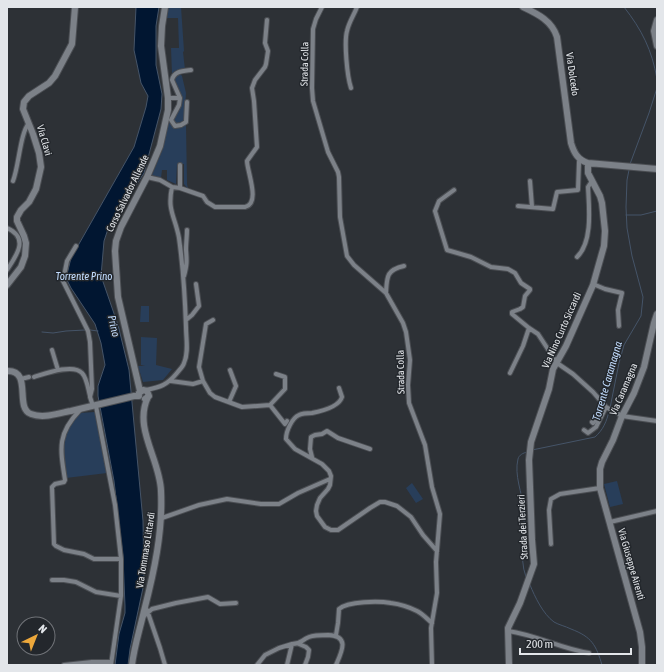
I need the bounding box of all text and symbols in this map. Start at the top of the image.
street label: Strada Colla [299,41,310,86]
street label: Via Dolcedo [564,52,581,97]
street label: Via Clavi [35,124,54,157]
street label: Corso Salvador Allende [104,152,151,234]
water label: Torrente Prino [55,270,113,282]
street label: Via Nino Curto Siccardi [540,291,583,370]
water label: Prino [106,314,122,338]
water label: Torrente Caramagna [590,340,624,422]
street label: Strada Colla [395,349,406,394]
street label: Via Caramagna [608,361,639,417]
street label: Strada dei Terzieri [515,494,530,560]
street label: Via Tommaso Littardi [134,511,157,589]
street label: Via Giuseppe Airenti [616,527,647,601]
north arrow [16,616,56,656]
text: N [36,622,49,635]
scale bar [520,630,631,656]
text: 200 m [526,637,553,651]

